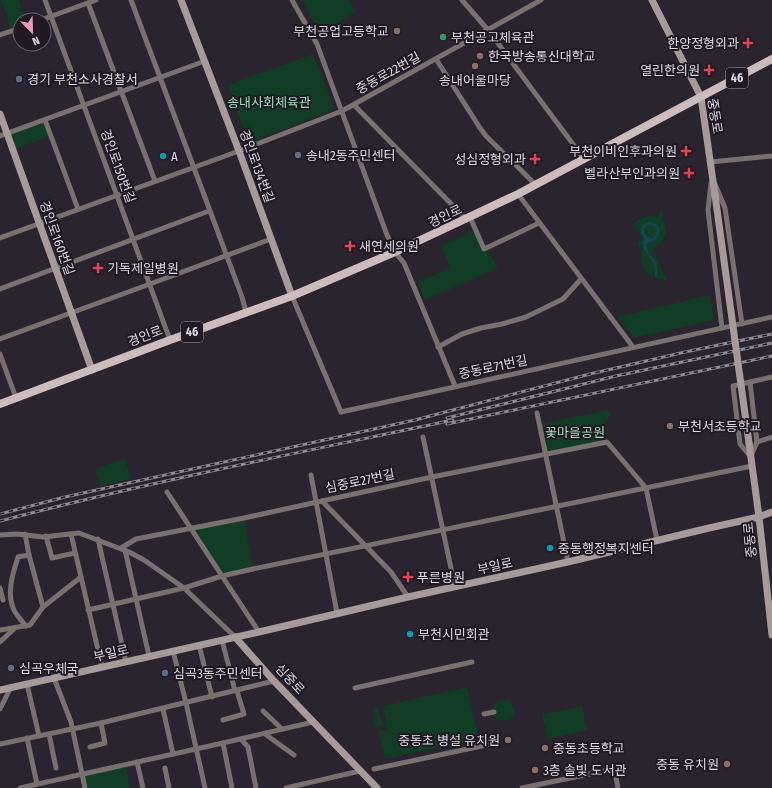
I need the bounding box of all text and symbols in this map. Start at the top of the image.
north arrow [12,12,52,52]
place label: 부천공업고등학교 [293,24,389,39]
marker: 부천공업고등학교 [392,26,402,36]
place label: 부천공고체육관 [451,30,535,45]
marker: 부천공고체육관 [438,32,448,42]
text: N [30,33,41,48]
place label: 한양정형외과 [667,36,739,51]
marker: 한양정형외과 [742,37,754,49]
street label: 중동로22번길 [353,49,423,97]
place label: 한국방송통신대학교 [488,49,596,64]
marker: 한국방송통신대학교 [475,51,485,61]
marker: 송내어울마당 [470,61,480,71]
place label: 열린한의원 [640,63,700,78]
marker: 열린한의원 [703,64,715,76]
road number: 46 [726,68,748,88]
place label: 경기 부천소사경찰서 [27,72,138,87]
place label: 송내어울마당 [439,73,511,88]
marker: 경기 부천소사경찰서 [14,74,24,84]
park label: 송내사회체육관 [227,95,311,110]
street label: 중동로 [705,97,725,135]
street label: 경인로150번길 [98,127,138,205]
street label: 경인로134번길 [237,127,277,205]
place label: 부천이비인후과의원 [569,144,677,159]
marker: 부천이비인후과의원 [680,145,692,157]
place label: 송내2동주민센터 [306,148,395,163]
place label: A [171,149,178,164]
marker: 송내2동주민센터 [293,150,303,160]
marker: A [158,151,168,161]
place label: 성심정형외과 [454,152,526,167]
marker: 성심정형외과 [529,153,541,165]
place label: 벨라산부인과의원 [584,166,680,181]
marker: 벨라산부인과의원 [683,167,695,179]
street label: 경인로160번길 [37,199,77,277]
street label: 경인로 [426,202,464,230]
place label: 새연세의원 [359,239,419,254]
marker: 새연세의원 [344,240,356,252]
place label: 기독제일병원 [107,261,179,276]
marker: 기독제일병원 [92,262,104,274]
road number: 46 [181,322,203,342]
street label: 경인로 [126,323,164,349]
street label: 중동로71번길 [457,352,529,382]
place label: 부천서초등학교 [678,419,762,434]
marker: 부천서초등학교 [665,421,675,431]
park label: 꽃마을공원 [545,425,605,440]
street label: 심중로27번길 [324,466,396,496]
street label: 중동로 [741,521,759,559]
place label: 중동행정복지센터 [558,541,654,556]
marker: 중동행정복지센터 [545,543,555,553]
street label: 부일로 [476,555,514,577]
place label: 푸른병원 [417,570,465,585]
marker: 푸른병원 [402,571,414,583]
place label: 부천시민회관 [418,627,490,642]
marker: 부천시민회관 [405,629,415,639]
street label: 부일로 [92,642,130,664]
place label: 심곡우체국 [19,661,79,676]
street label: 심중로 [272,661,308,697]
marker: 심곡우체국 [6,663,16,673]
place label: 심곡3동주민센터 [173,666,263,681]
marker: 심곡3동주민센터 [160,668,170,678]
place label: 중동초 병설 유치원 [398,733,500,748]
marker: 중동초 병설 유치원 [503,735,513,745]
place label: 중동초등학교 [553,741,625,756]
marker: 중동초등학교 [540,743,550,753]
place label: 중동 유치원 [656,757,719,772]
marker: 중동 유치원 [722,759,732,769]
place label: 3층 솔빛 도서관 [543,763,627,778]
marker: 3층 솔빛 도서관 [530,765,540,775]

